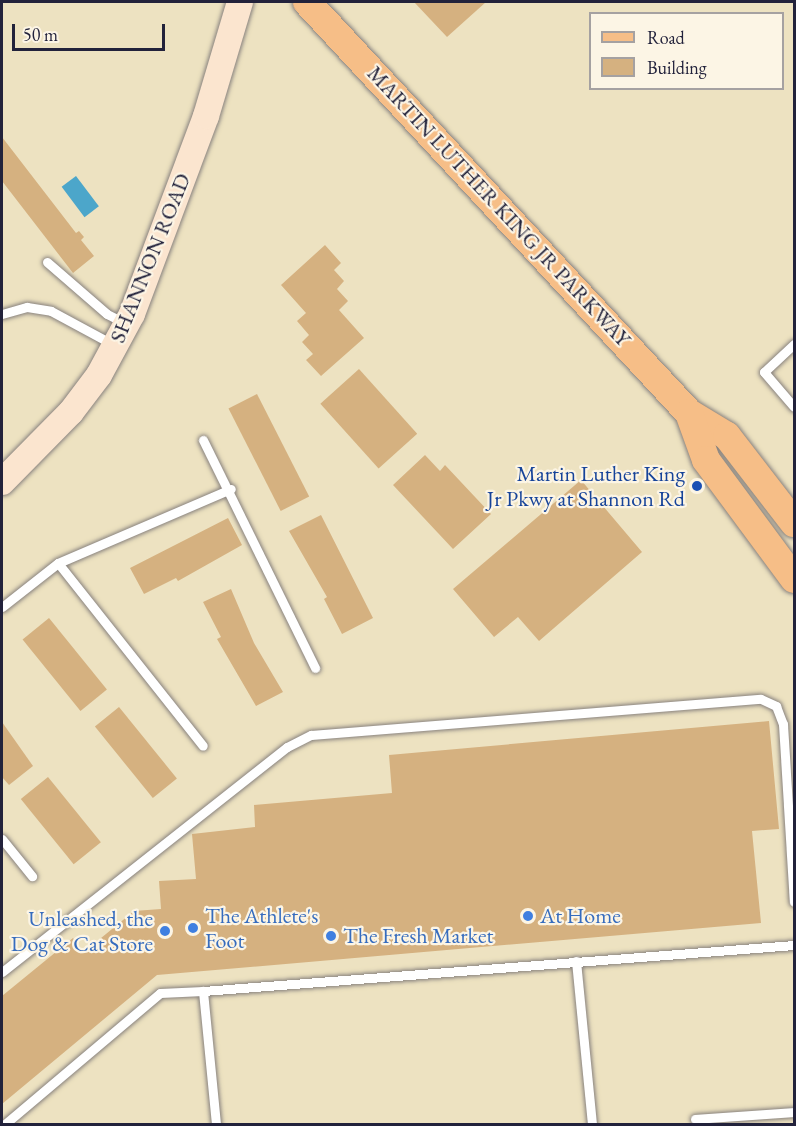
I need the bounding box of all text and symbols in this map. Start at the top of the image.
scale bar [15,12,168,50]
legend [589,12,784,90]
text: 50 m [23,23,58,46]
text: Road [647,26,685,49]
text: Building [647,56,707,79]
street label: MARTIN LUTHER KING JR PARKWAY [362,60,636,352]
street label: SHANNON ROAD [104,169,196,347]
place label: Martin Luther King Jr Pkwy at Shannon Rd [487,460,685,512]
marker: Martin Luther King Jr Pkwy at Shannon Rd [690,479,704,493]
place label: The Athlete's Foot [205,902,318,954]
place label: At Home [540,903,621,929]
place label: Unleashed, the Dog & Cat Store [11,905,153,956]
marker: At Home [521,909,535,923]
marker: The Athlete's Foot [186,921,200,935]
place label: The Fresh Market [343,923,493,949]
marker: Unleashed, the Dog & Cat Store [158,924,172,938]
marker: The Fresh Market [324,929,338,943]

